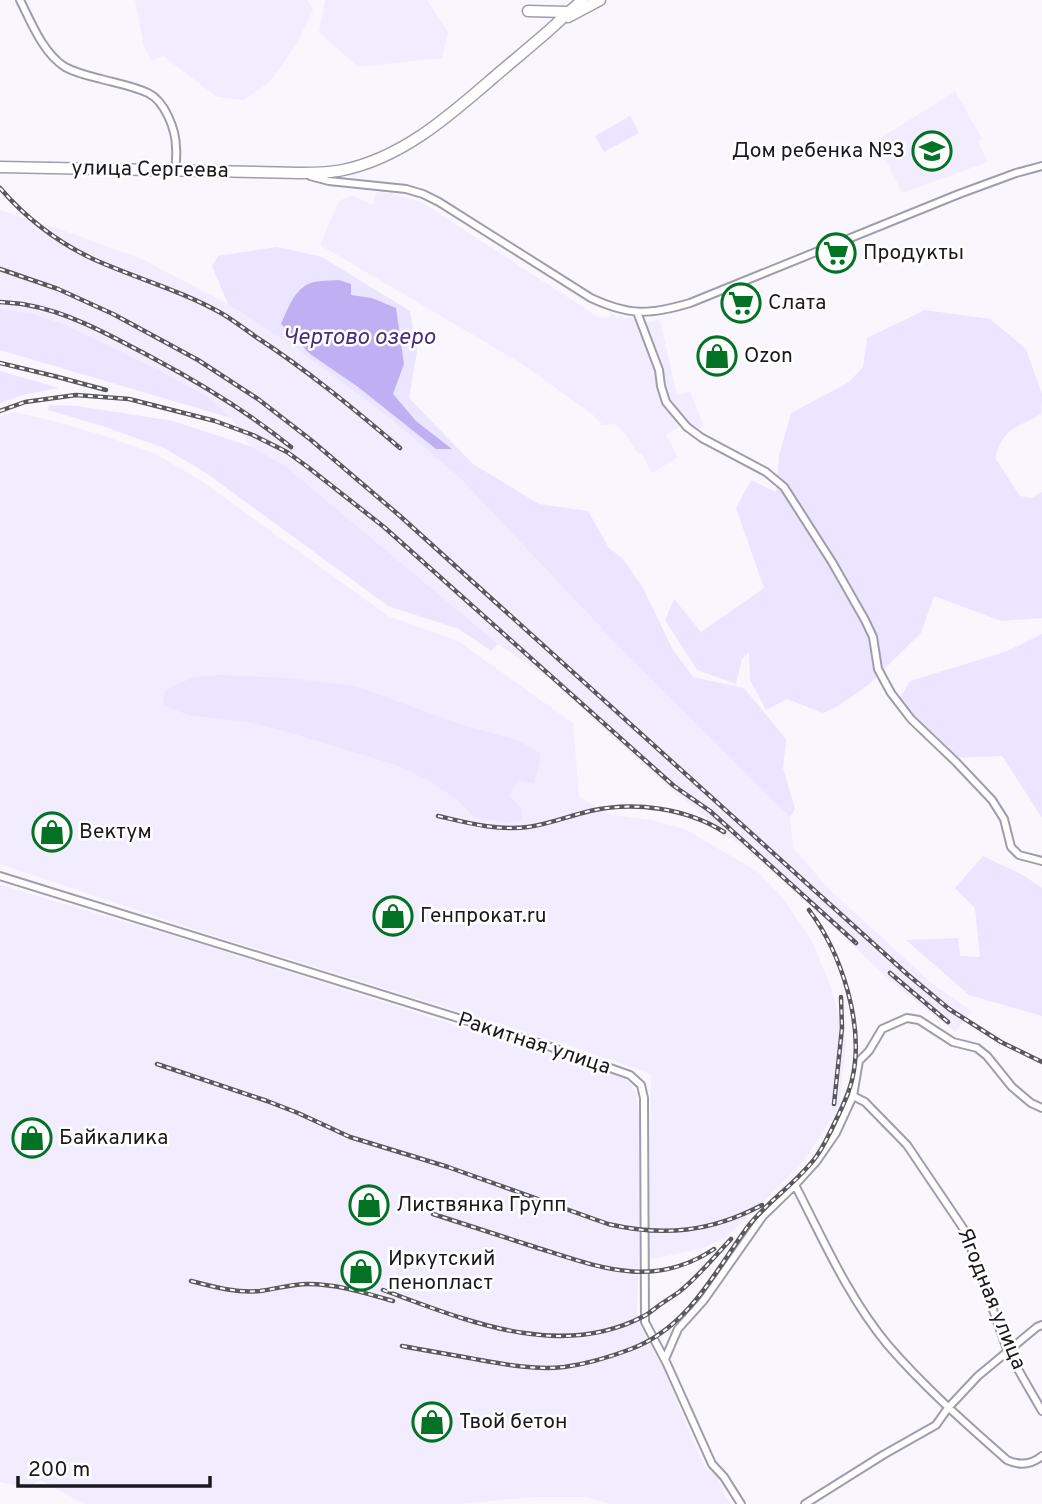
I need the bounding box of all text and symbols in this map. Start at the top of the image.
school or university icon: Дом ребенка №3 [911,130,953,172]
place label: Дом ребенка №3 [732,138,905,165]
street label: улица Сергеева [71,155,229,185]
supermarket icon: Продукты [815,232,857,274]
place label: Продукты [863,240,964,267]
supermarket icon: Слата [720,282,762,324]
place label: Слата [768,290,826,317]
water label: Чертово озеро [283,324,436,353]
shop icon: Ozon [696,335,738,377]
place label: Ozon [744,343,793,370]
shop icon: Вектум [31,811,73,853]
place label: Вектум [79,819,152,846]
shop icon: Генпрокат.ru [372,895,414,937]
place label: Генпрокат.ru [420,903,546,930]
street label: Ракитная улица [454,1007,614,1081]
shop icon: Байкалика [11,1117,53,1159]
place label: Байкалика [59,1125,168,1152]
shop icon: Листвянка Групп [348,1184,390,1226]
place label: Листвянка Групп [396,1192,567,1219]
street label: Ягодная улица [950,1224,1032,1374]
place label: Иркутский пенопласт [388,1246,495,1297]
shop icon: Иркутский пенопласт [340,1250,382,1292]
shop icon: Твой бетон [411,1401,453,1443]
place label: Твой бетон [459,1409,567,1436]
scale bar [18,1444,210,1488]
text: 200 m [28,1457,90,1484]

